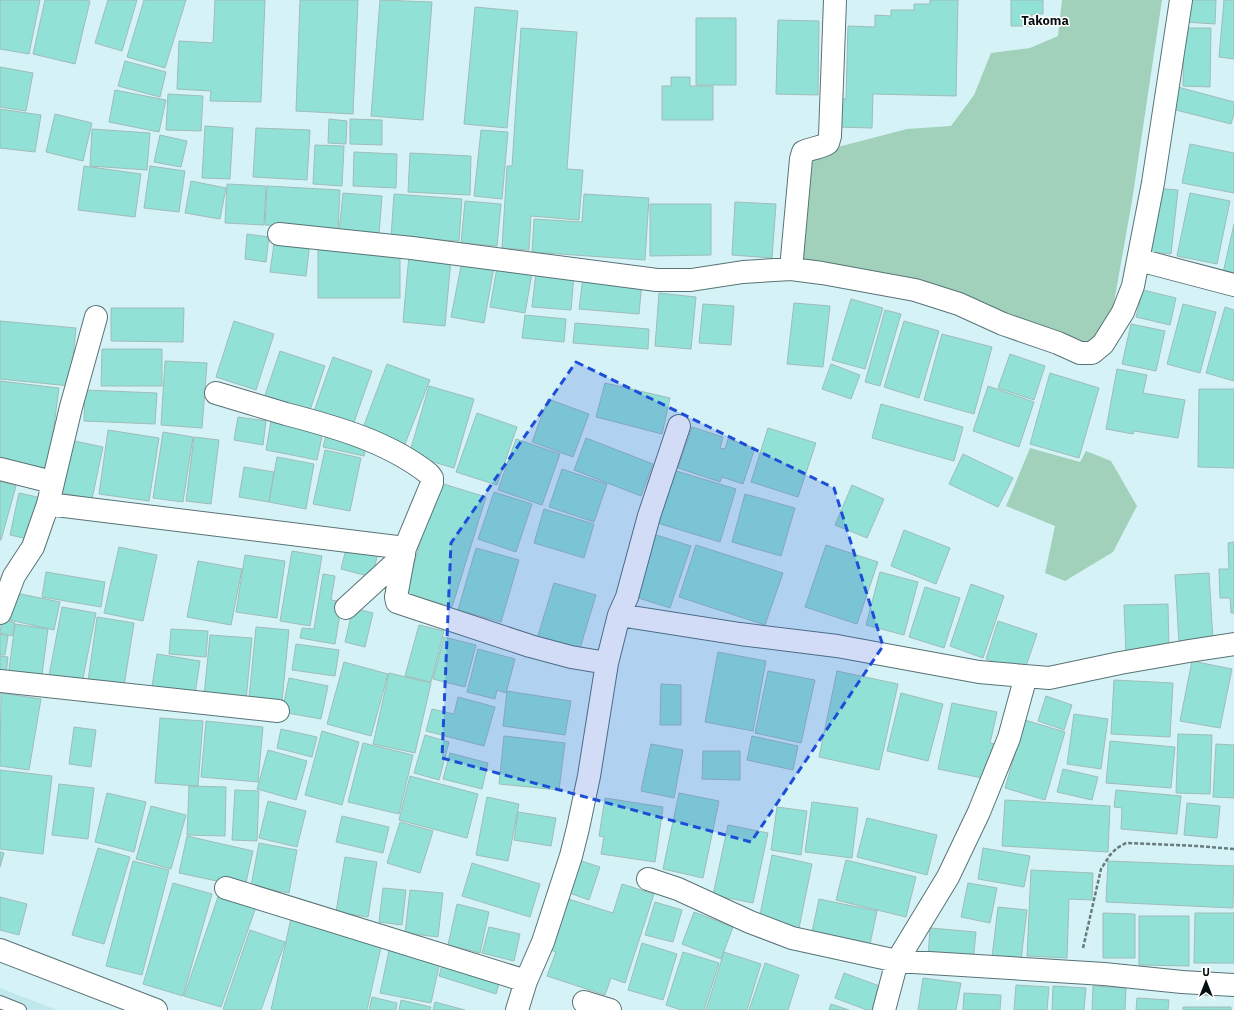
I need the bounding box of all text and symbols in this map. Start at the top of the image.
district label: Takoma [1021,12,1069,29]
north arrow [1186,962,1226,1002]
text: U [1202,965,1210,979]

